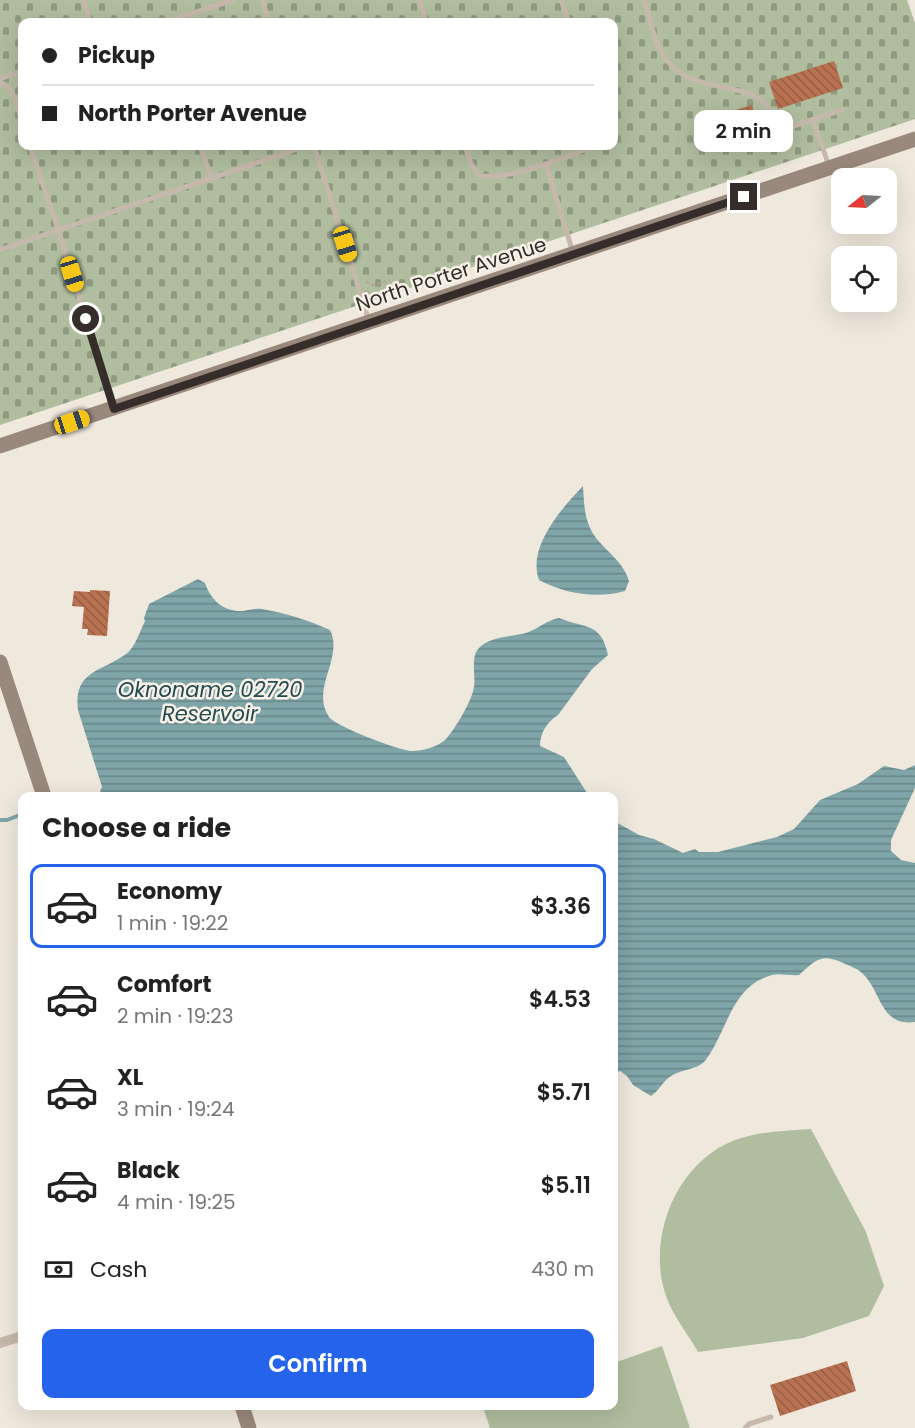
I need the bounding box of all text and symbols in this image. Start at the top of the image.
text: Pickup [78,40,155,71]
text: North Porter Avenue [78,98,307,129]
callout: 2 min [694,110,794,152]
text: 2 min [716,117,771,145]
north arrow [831,168,897,234]
map controls [831,168,897,312]
route end [730,183,757,210]
car [331,224,359,264]
street label: North Porter Avenue [352,230,550,318]
button: locate [831,246,897,312]
car [58,254,86,294]
route start [72,305,99,332]
car [52,408,92,436]
water label: Oknoname 02720 Reservoir [118,675,302,728]
text: Choose a ride [42,809,231,846]
text: Economy [117,876,222,907]
icon: car [45,879,99,933]
text: $3.36 [530,891,591,922]
text: 1 min · 19:22 [117,909,228,937]
text: Comfort [117,969,211,1000]
icon: car [45,972,99,1026]
text: $4.53 [529,984,591,1015]
text: 2 min · 19:23 [117,1002,234,1030]
text: XL [117,1062,143,1093]
icon: car [45,1065,99,1119]
text: $5.71 [537,1077,591,1108]
text: 3 min · 19:24 [117,1095,235,1123]
text: Black [117,1155,180,1186]
icon: car [45,1158,99,1212]
text: $5.11 [541,1170,591,1201]
text: 4 min · 19:25 [117,1188,235,1216]
icon: cash [42,1253,75,1286]
text: Cash [90,1254,147,1285]
text: 430 m [531,1255,594,1283]
button: Confirm [42,1329,594,1398]

